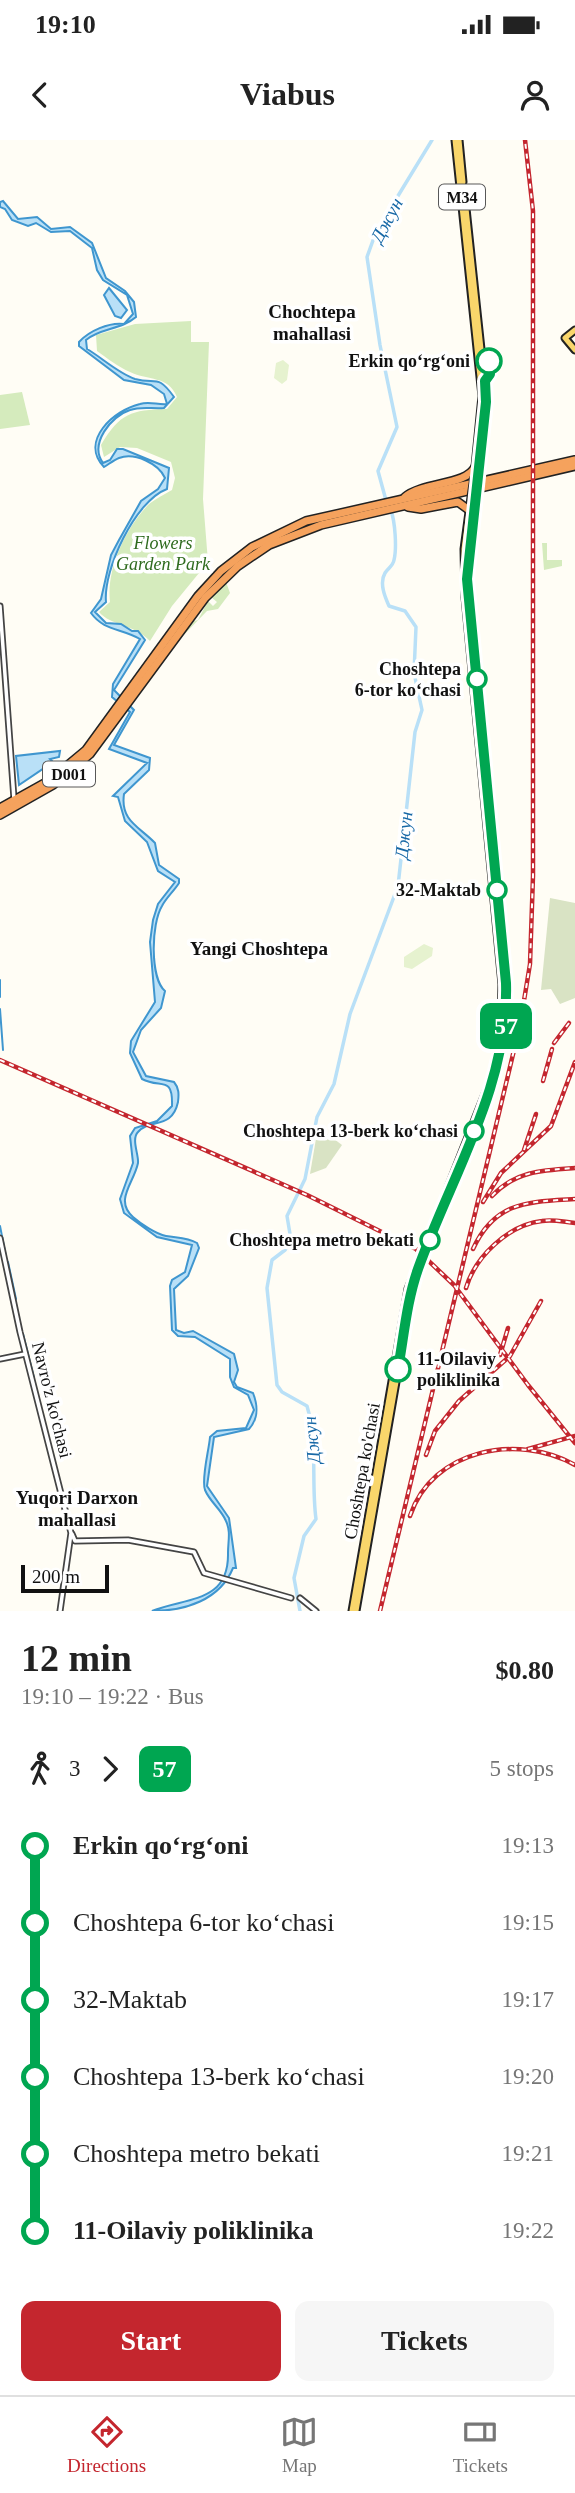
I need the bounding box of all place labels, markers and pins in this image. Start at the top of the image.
marker: Erkin qoʻrgʻoni [476,348,502,374]
place label: Erkin qoʻrgʻoni [348,351,470,371]
place label: Choshtepa 6-tor koʻchasi [355,659,461,700]
marker: Choshtepa 6-tor koʻchasi [467,669,487,689]
place label: 32-Maktab [396,880,481,900]
marker: 32-Maktab [487,880,507,900]
place label: Choshtepa 13-berk koʻchasi [243,1121,458,1141]
marker: Choshtepa 13-berk koʻchasi [464,1121,484,1141]
place label: Choshtepa metro bekati [229,1230,414,1250]
marker: Choshtepa metro bekati [420,1230,440,1250]
place label: 11-Oilaviy poliklinika [417,1349,500,1390]
marker: 11-Oilaviy poliklinika [385,1356,411,1382]

